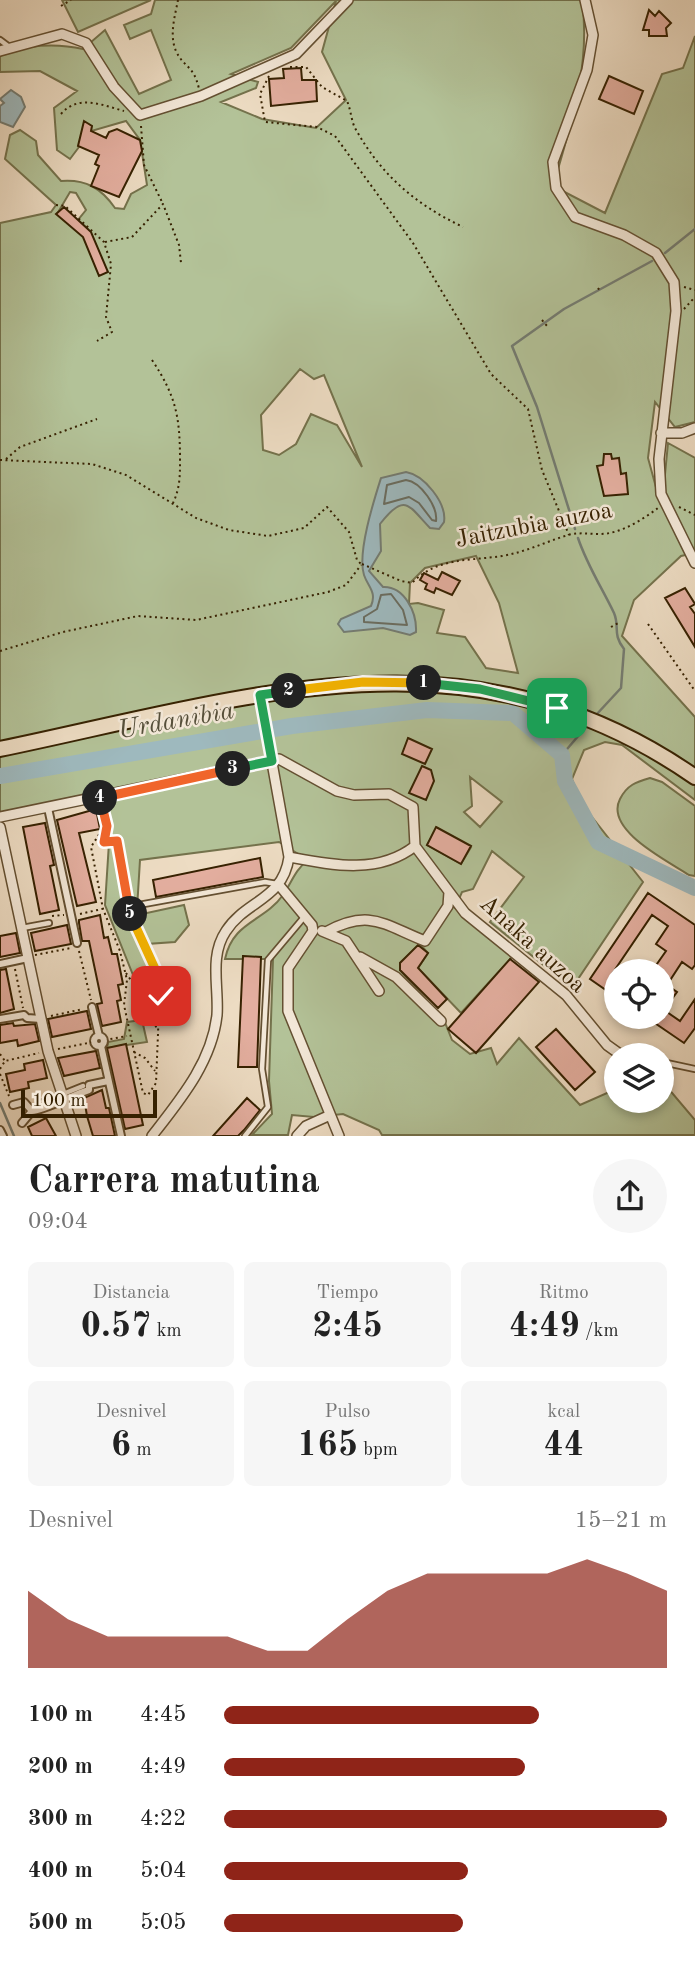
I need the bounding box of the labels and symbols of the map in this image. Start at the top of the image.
street label: Jaitzubia auzoa [453,499,615,553]
pin: 1 [406,666,442,700]
pin: 2 [272,674,306,708]
pin [527,678,587,738]
water label: Urdanibia [116,698,236,744]
pin: 3 [216,752,250,786]
pin: 4 [82,780,118,816]
street label: Anaka auzoa [474,892,590,999]
pin: 5 [113,897,148,932]
pin [131,966,191,1026]
scale bar [21,1086,158,1118]

